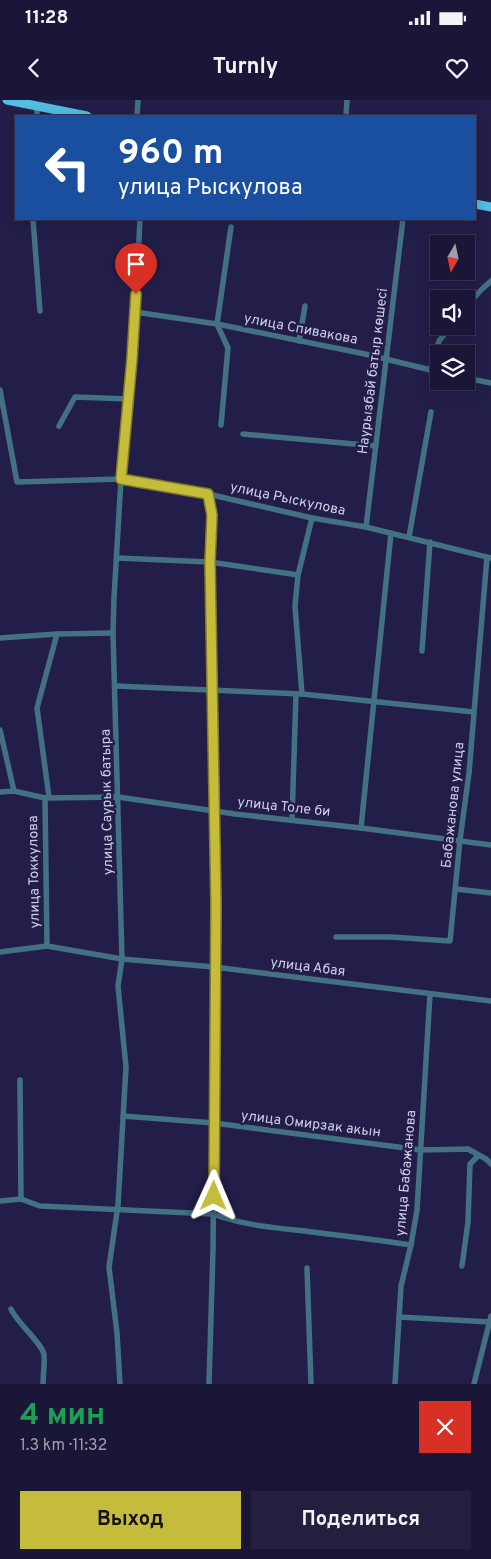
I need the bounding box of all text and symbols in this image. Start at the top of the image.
text: 11:28 [25,6,68,30]
icon: back [20,54,48,82]
text: Turnly [213,54,278,81]
icon: heart [443,54,471,82]
text: 960 m [118,132,223,176]
icon: left [35,135,100,200]
text: улица Рыскулова [118,175,303,202]
north arrow [430,235,475,280]
map controls [430,235,475,390]
pin [115,243,157,294]
icon: arrive [122,250,150,278]
street label: Наурызбай батыр көшесі [355,287,392,455]
button: sound [430,290,475,335]
street label: улица Спивакова [242,310,359,349]
button: layers [430,345,475,390]
street label: улица Рыскулова [228,479,347,520]
street label: улица Саурык батыра [98,729,117,875]
street label: Бабажанова улица [438,741,469,869]
street label: улица Толе би [237,794,331,821]
street label: улица Токкулова [25,815,44,929]
street label: улица Абая [269,954,346,981]
street label: улица Омирзак акын [240,1107,382,1142]
street label: улица Бабажанова [393,1109,420,1237]
position arrow [187,1169,239,1221]
text: 4 мин [20,1398,105,1435]
button: close [419,1401,471,1453]
text: 1.3 km · 11:32 [20,1436,107,1456]
button: Выход [20,1491,241,1549]
button: Поделиться [251,1491,471,1549]

